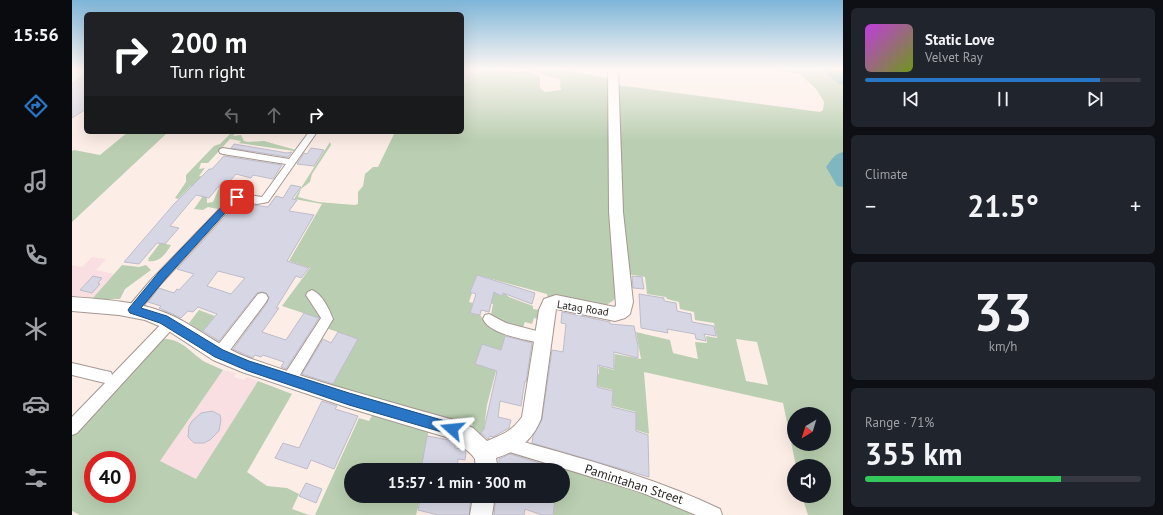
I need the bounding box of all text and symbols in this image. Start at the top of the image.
text: 15:56 [13,23,59,46]
text: 200 m [170,24,247,61]
icon: right [104,28,156,80]
text: Static Love [925,30,995,49]
text: Velvet Ray [925,49,983,66]
text: Turn right [170,60,245,83]
icon: previous [900,88,922,110]
icon: pause [992,88,1014,110]
icon: next [1084,88,1106,110]
icon: directions [22,92,50,120]
icon: left [221,104,243,126]
icon: ahead [263,104,285,126]
icon: right [305,104,327,126]
text: Climate [865,166,908,183]
icon: music [22,167,50,195]
pin [220,180,254,214]
icon: arrive [226,186,248,208]
text: 21.5° [967,186,1039,225]
text: − [865,192,876,220]
text: + [1130,192,1141,220]
icon: phone [22,241,50,269]
text: 33 [974,278,1032,345]
street label: Latag Road [556,297,610,319]
icon: climate [22,315,50,343]
text: km/h [989,338,1017,355]
icon: car [22,390,50,418]
north arrow [787,407,831,451]
map controls [787,407,831,503]
position arrow [431,408,473,450]
text: Range · 71% [865,414,934,431]
text: 355 km [865,434,963,473]
speed limit sign: 40 [84,451,136,503]
button: sound [787,459,831,503]
street label: Pamintahan Street [583,460,686,508]
icon: filters [22,464,50,492]
text: 15:57 · 1 min · 300 m [388,473,526,492]

